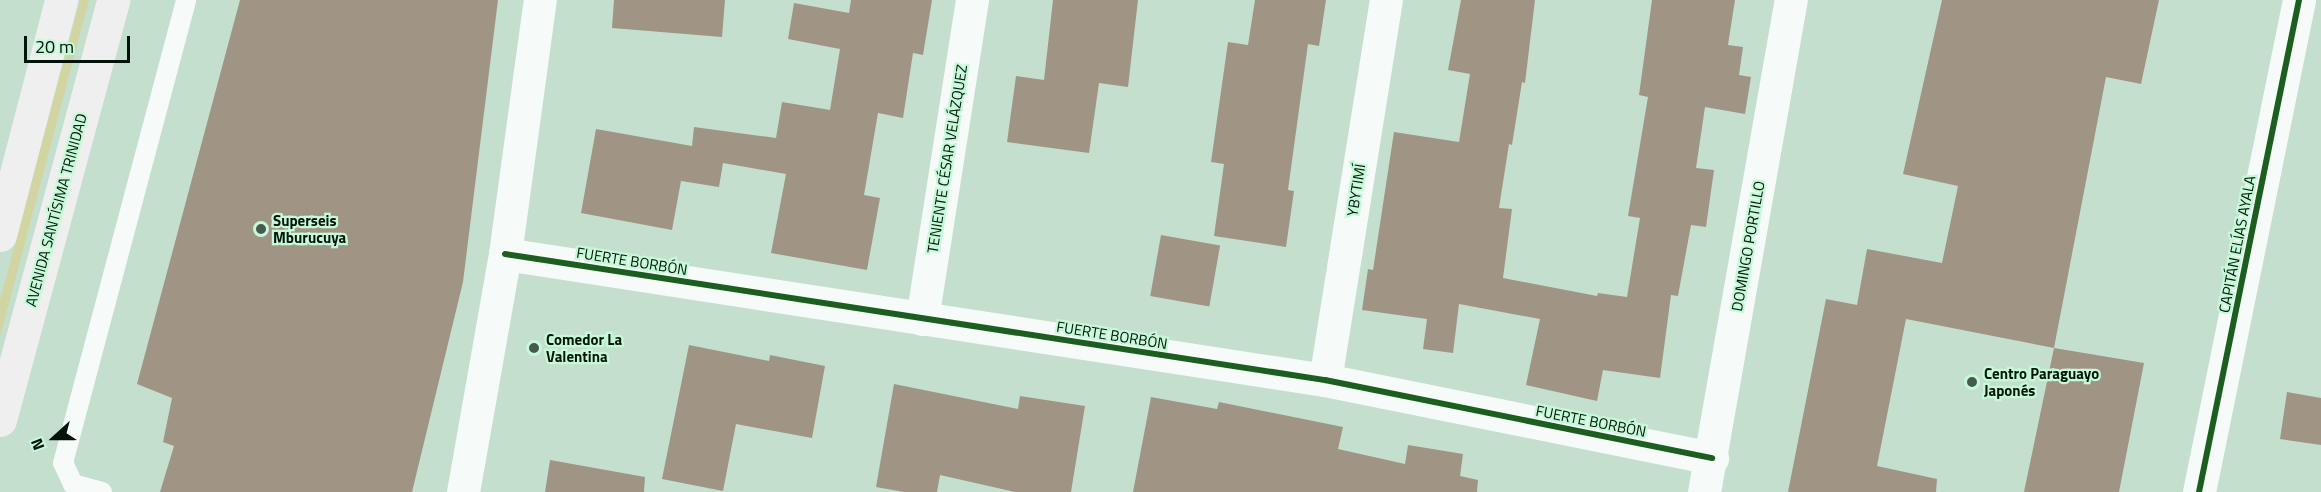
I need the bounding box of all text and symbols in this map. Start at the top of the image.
scale bar [27,24,134,62]
text: 20 m [35,33,74,60]
street label: TENIENTE CÉSAR VELÁZQUEZ [923,63,971,255]
street label: AVENIDA SANTÍSIMA TRINIDAD [22,112,90,308]
street label: YBYTIMÍ [1343,162,1369,218]
street label: CAPITÁN ELÍAS AYALA [2215,174,2259,314]
street label: DOMINGO PORTILLO [1728,179,1768,313]
place label: Superseis Mburucuya [273,211,346,246]
marker: Superseis Mburucuya [254,222,268,236]
street label: FUERTE BORBÓN [575,243,689,279]
street label: FUERTE BORBÓN [1055,317,1169,353]
place label: Comedor La Valentina [546,330,622,365]
marker: Comedor La Valentina [527,341,541,355]
place label: Centro Paraguayo Japonés [1984,364,2099,399]
marker: Centro Paraguayo Japonés [1965,375,1979,389]
street label: FUERTE BORBÓN [1534,401,1648,441]
north arrow [24,408,84,468]
text: N [24,435,50,454]

